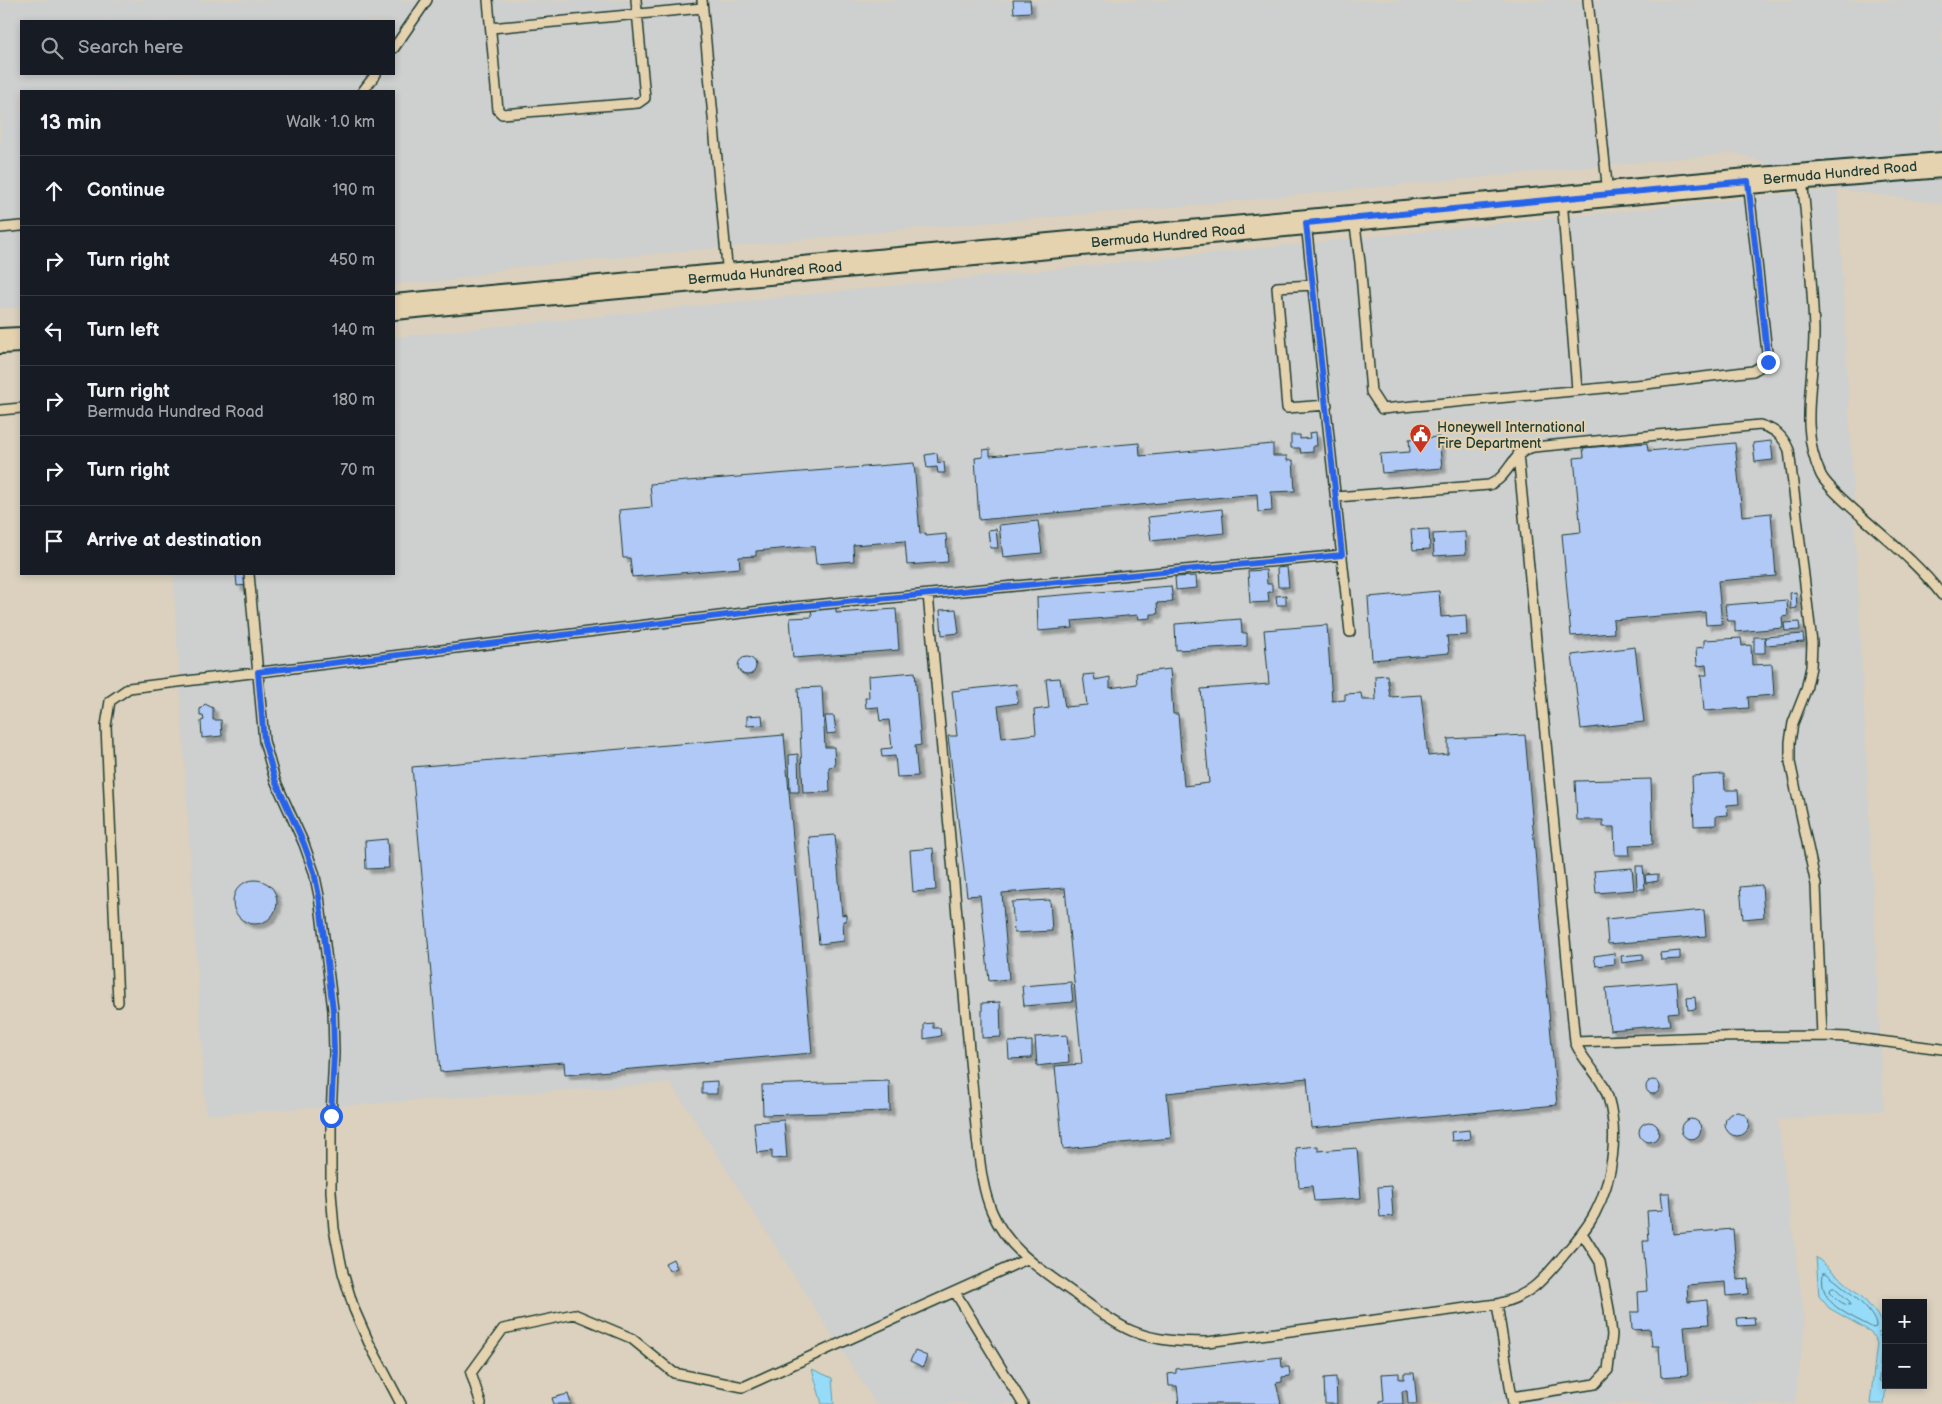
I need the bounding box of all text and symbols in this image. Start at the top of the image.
search box [20,20,395,75]
icon: search [38,34,66,62]
text: Search here [78,36,183,59]
text: 13 min [40,110,102,135]
text: Walk · 1.0 km [286,113,375,132]
street label: Bermuda Hundred Road [1762,158,1918,188]
icon: ahead [40,177,68,205]
text: Continue [87,179,165,202]
text: 190 m [333,181,375,200]
street label: Bermuda Hundred Road [1090,221,1246,251]
icon: right [40,247,68,275]
text: Turn right [87,249,170,272]
text: 450 m [329,251,375,270]
street label: Bermuda Hundred Road [687,258,843,288]
icon: left [40,317,68,345]
text: Turn left [87,319,159,342]
text: 140 m [332,321,375,340]
route end [1757,351,1780,374]
text: Turn right [87,380,170,403]
icon: right [40,387,68,415]
text: 180 m [333,391,375,410]
text: Bermuda Hundred Road [87,403,264,422]
place label: Honeywell International Fire Department [1437,419,1585,452]
public building icon: Honeywell International Fire Department [1409,423,1433,454]
icon: right [40,457,68,485]
text: Turn right [87,459,170,482]
text: 70 m [340,461,375,480]
icon: arrive [40,527,68,555]
text: Arrive at destination [87,529,262,552]
route start [320,1105,343,1128]
map controls [1882,1299,1927,1389]
button: + [1882,1299,1927,1344]
button: − [1882,1344,1927,1389]

